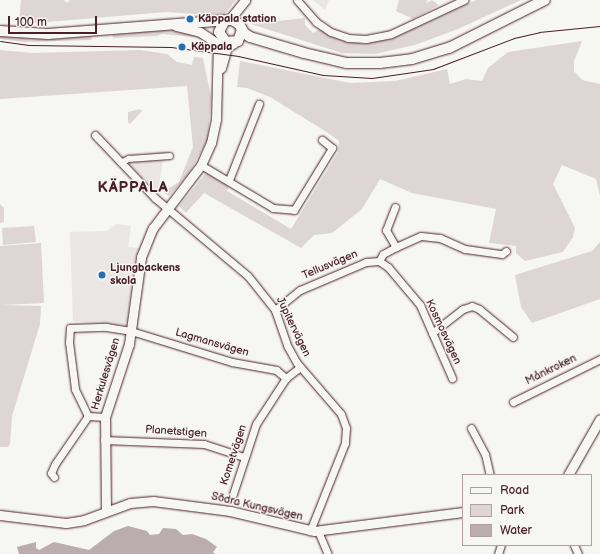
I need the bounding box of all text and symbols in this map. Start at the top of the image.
scale bar [10,8,99,34]
place label: Käppala station [198,12,276,26]
marker: Käppala station [185,14,195,24]
text: 100 m [15,15,47,30]
place label: Käppala [191,40,232,54]
marker: Käppala [176,41,188,53]
district label: KÄPPALA [97,179,169,197]
street label: Tellusvägen [300,247,360,283]
place label: Ljungbackens skola [110,262,180,288]
marker: Ljungbackens skola [97,270,107,280]
street label: Jupitervägen [273,295,313,359]
street label: Kosmosvägen [422,298,464,366]
street label: Lagmansvägen [174,326,250,360]
street label: Herkulesvägen [89,336,123,412]
street label: Månkroken [523,352,579,388]
street label: Planetstigen [145,423,207,441]
street label: Kometvägen [218,423,250,487]
legend [462,474,592,546]
text: Road [500,483,529,498]
street label: Södra Kungsvägen [210,490,304,524]
text: Park [500,503,524,518]
text: Water [500,523,532,538]

